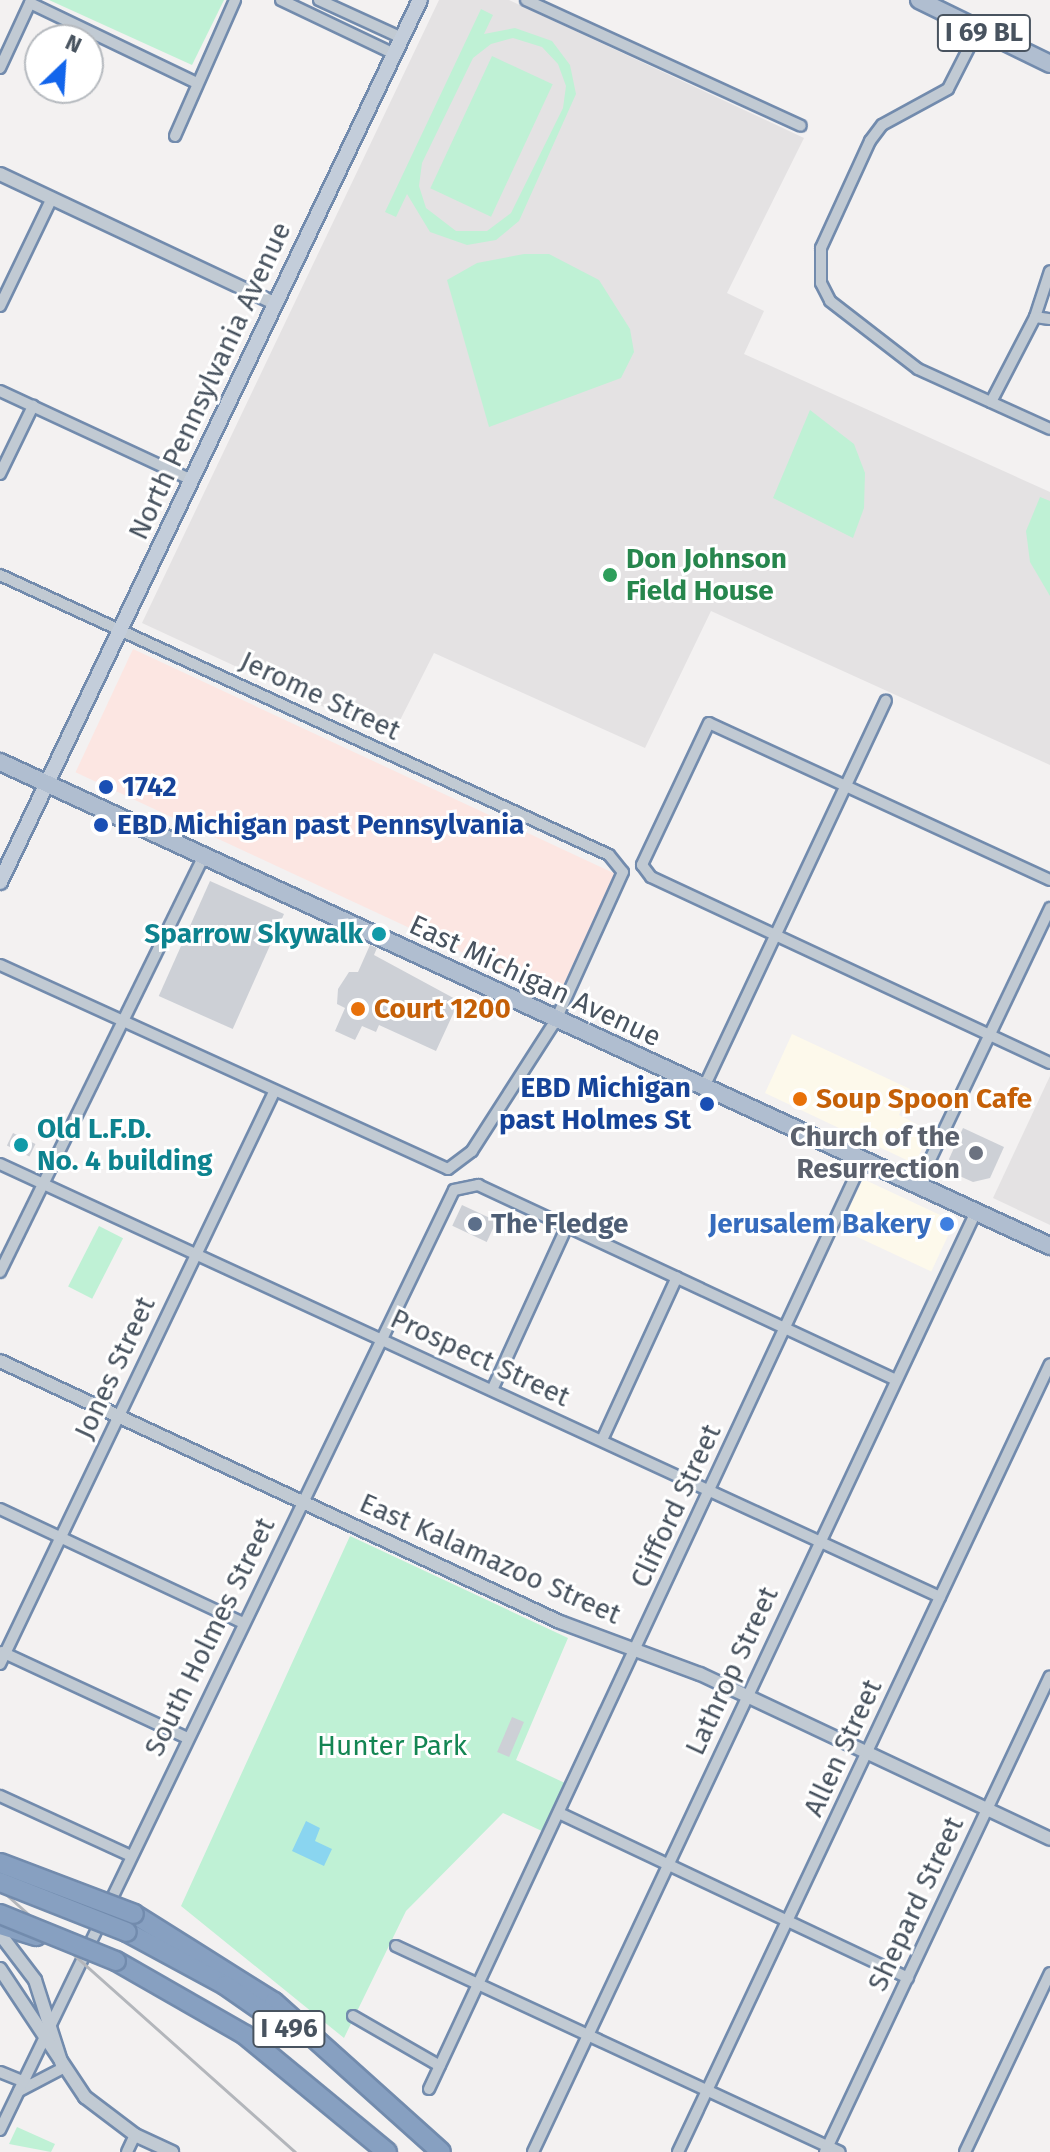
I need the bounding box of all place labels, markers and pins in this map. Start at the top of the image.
place label: Don Johnson Field House [626,542,787,608]
marker: Don Johnson Field House [601,566,619,584]
place label: 1742 [122,770,177,804]
marker: 1742 [97,778,115,796]
place label: EBD Michigan past Pennsylvania [117,808,524,842]
marker: EBD Michigan past Pennsylvania [92,816,110,834]
place label: Sparrow Skywalk [144,917,363,951]
marker: Sparrow Skywalk [370,925,388,943]
place label: Court 1200 [374,992,511,1026]
marker: Court 1200 [349,1000,367,1018]
place label: EBD Michigan past Holmes St [499,1071,691,1137]
place label: Soup Spoon Cafe [816,1082,1032,1116]
marker: Soup Spoon Cafe [791,1090,809,1108]
marker: EBD Michigan past Holmes St [698,1095,716,1113]
place label: Old L.F.D. No. 4 building [37,1112,213,1178]
place label: Church of the Resurrection [790,1120,960,1186]
marker: Old L.F.D. No. 4 building [12,1136,30,1154]
marker: Church of the Resurrection [967,1144,985,1162]
place label: The Fledge [491,1207,628,1241]
place label: Jerusalem Bakery [708,1207,931,1241]
marker: The Fledge [466,1215,484,1233]
marker: Jerusalem Bakery [938,1215,956,1233]

